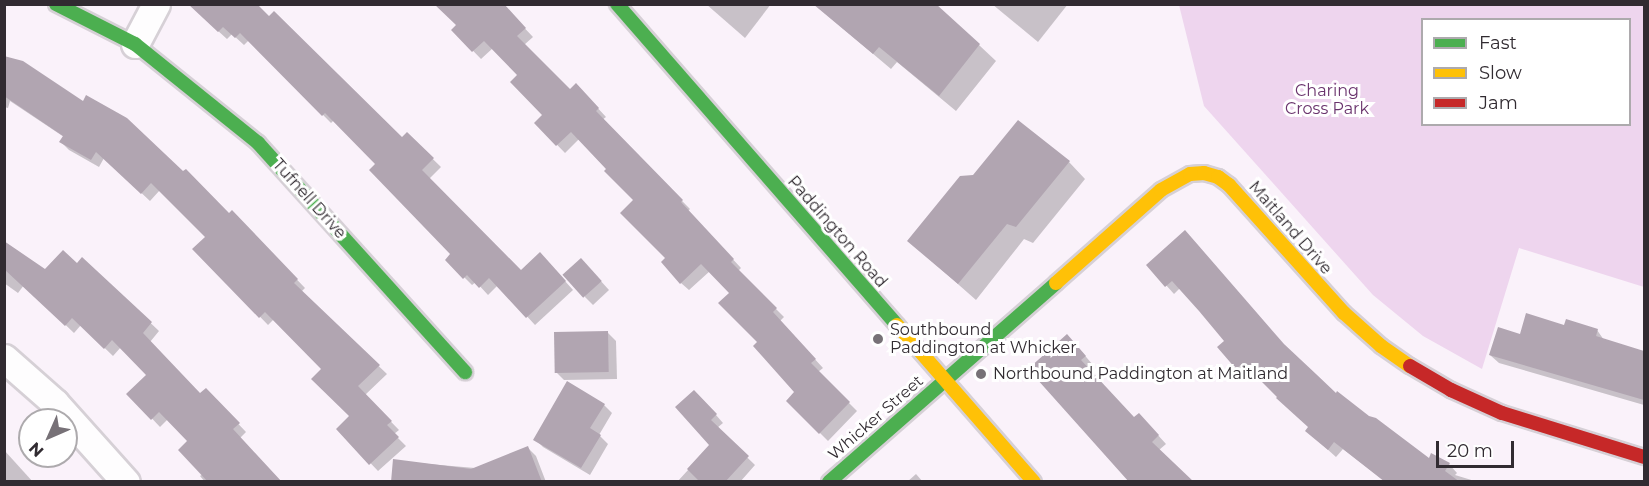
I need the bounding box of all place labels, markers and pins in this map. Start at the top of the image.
place label: Southbound Paddington at Whicker [890,320,1077,358]
marker: Southbound Paddington at Whicker [871,332,885,346]
place label: Northbound Paddington at Maitland [993,364,1288,384]
marker: Northbound Paddington at Maitland [974,367,988,381]

